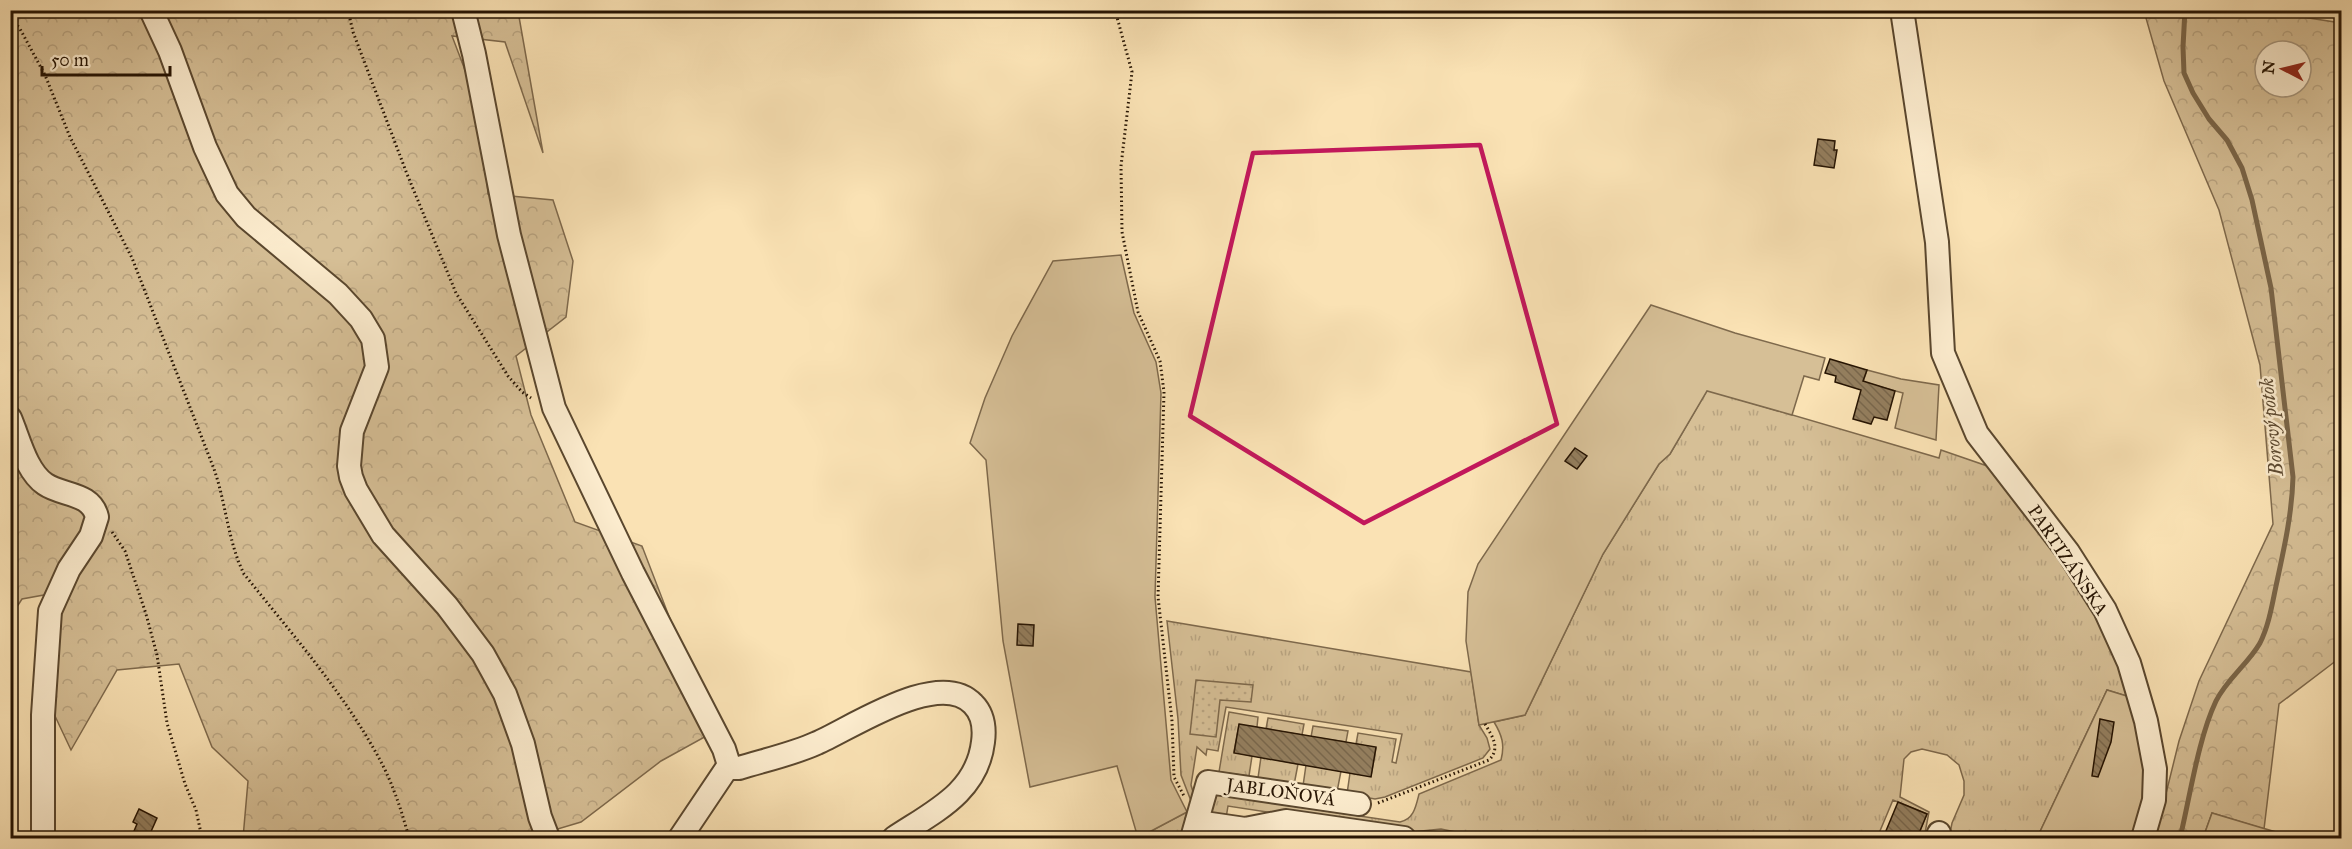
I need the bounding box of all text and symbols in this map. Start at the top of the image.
scale bar [42,39,170,77]
north arrow [2253,39,2313,99]
text: 50 m [51,49,89,71]
text: N [2258,59,2279,75]
water label: Borový potok [2254,377,2289,478]
street label: PARTIZÁNSKA [2023,500,2115,619]
street label: JABLOŇOVÁ [1223,771,1337,812]

